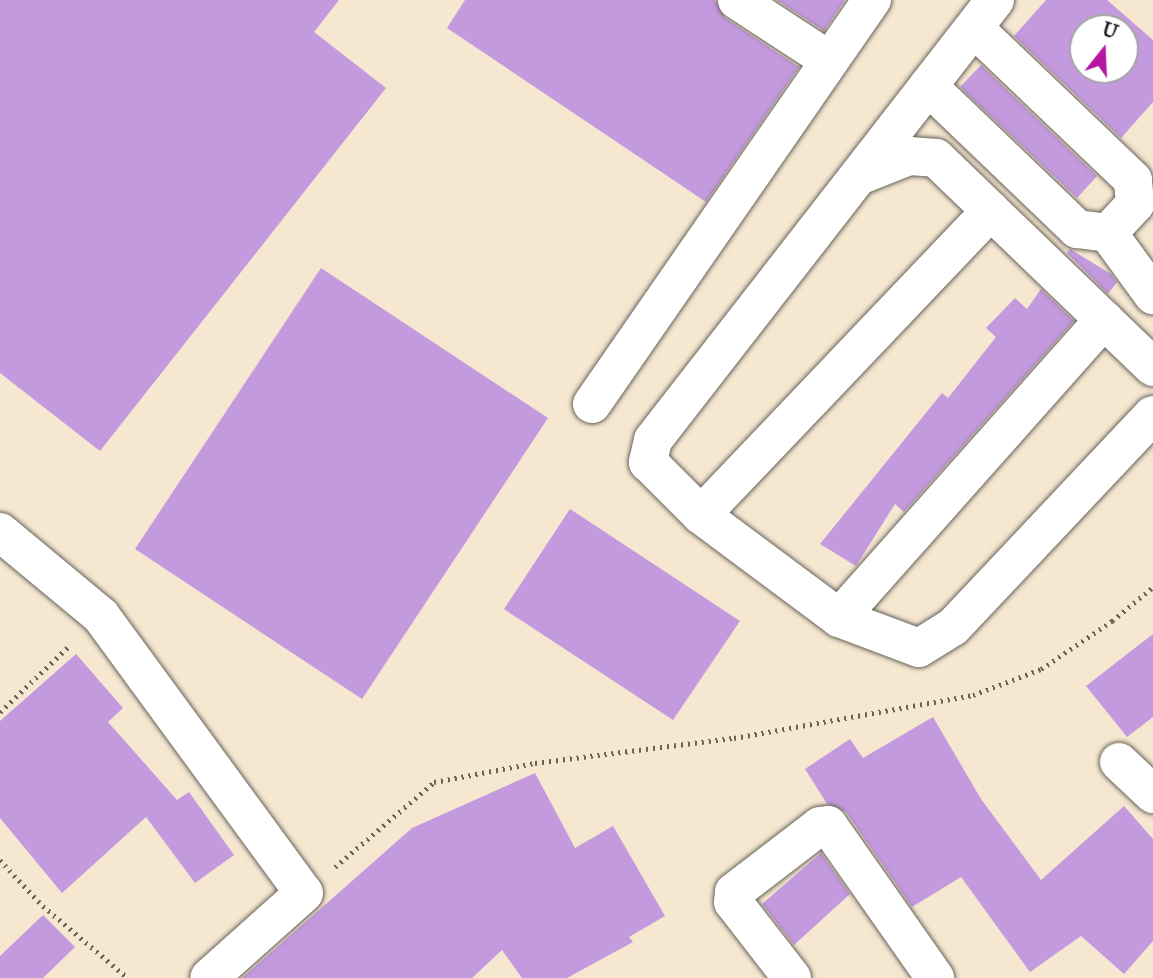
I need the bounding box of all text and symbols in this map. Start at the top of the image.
north arrow [1069,14,1139,84]
text: U [1099,17,1121,44]

